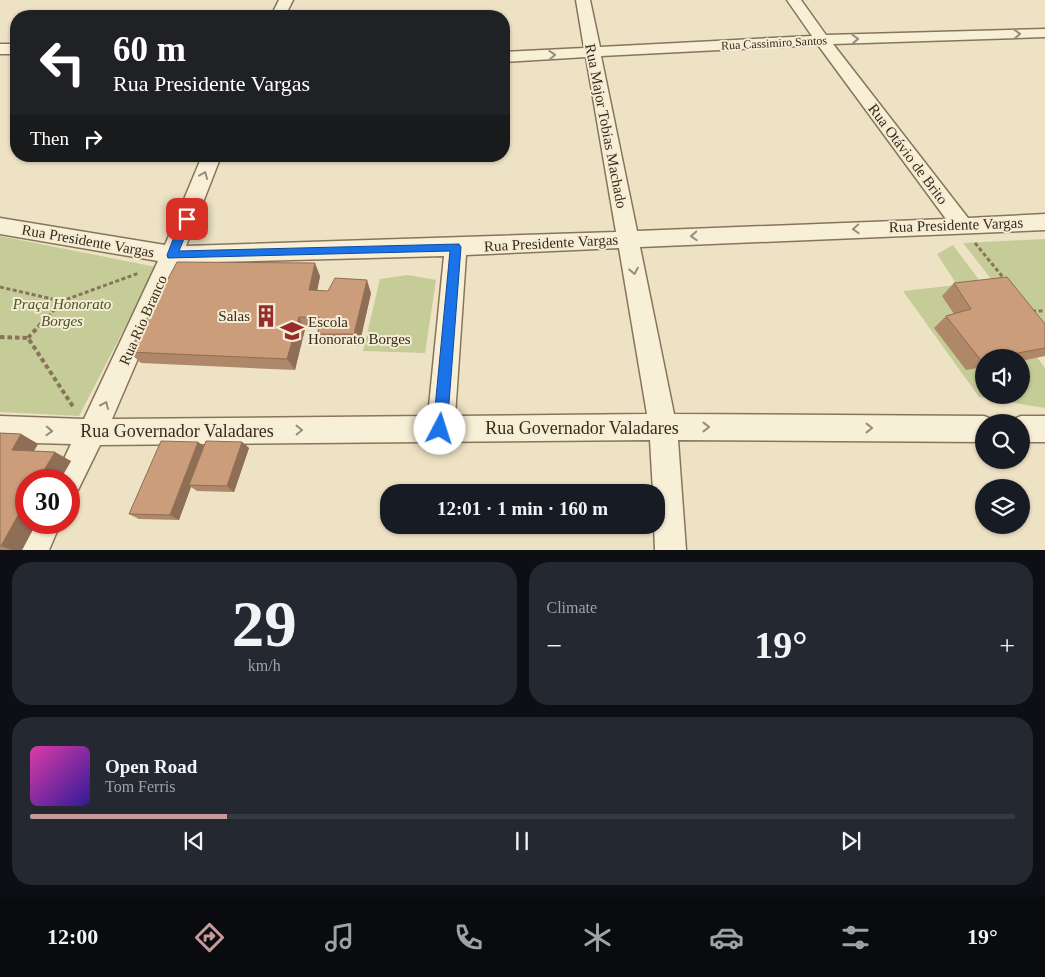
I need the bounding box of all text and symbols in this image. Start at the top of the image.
one-way arrow [1014,29,1021,39]
icon: left [30,30,95,95]
text: 60 m [113,30,186,69]
street label: Rua Cassimiro Santos [721,33,828,53]
one-way arrow [851,34,859,44]
street label: Rua Major Tobias Machado [582,42,630,210]
one-way arrow [549,49,557,60]
text: Rua Presidente Vargas [113,71,310,96]
street label: Rua Otávio de Brito [865,101,951,207]
icon: right [79,125,107,153]
text: Then [30,128,69,149]
one-way arrow [199,172,209,180]
pin [166,198,208,240]
icon: arrive [173,205,201,233]
street label: Rua Presidente Vargas [889,215,1024,235]
street label: Rua Presidente Vargas [20,221,156,261]
one-way arrow [852,224,860,234]
street label: Rua Presidente Vargas [483,231,619,255]
one-way arrow [690,231,698,242]
one-way arrow [628,267,639,276]
street label: Rua Rio Branco [116,273,170,367]
park label: Praça Honorato Borges [12,296,112,329]
building icon: Salas [253,303,279,329]
place label: Salas [218,308,250,324]
place label: Escola Honorato Borges [308,314,411,347]
school or university icon: Escola Honorato Borges [279,318,305,344]
map controls [975,349,1030,534]
button: sound [975,349,1030,404]
one-way arrow [98,401,109,410]
position arrow [413,402,465,454]
button: search [975,414,1030,469]
street label: Rua Governador Valadares [485,418,679,438]
street label: Rua Governador Valadares [80,421,274,441]
one-way arrow [702,422,710,432]
one-way arrow [865,423,873,433]
one-way arrow [295,425,303,435]
one-way arrow [45,426,53,436]
speed limit sign: 30 [15,469,80,534]
button: layers [975,479,1030,534]
text: 12:01 · 1 min · 160 m [437,498,608,519]
text: 29 [232,588,297,660]
text: Climate [547,599,597,616]
text: 19° [754,624,807,666]
text: − [547,630,562,661]
text: + [999,630,1015,661]
text: km/h [248,657,281,674]
text: Open Road [105,756,197,777]
text: Tom Ferris [105,778,175,795]
icon: previous [180,827,208,855]
icon: pause [508,827,536,855]
icon: next [837,827,865,855]
icon: directions [192,920,227,955]
icon: music [322,920,357,955]
icon: phone [451,920,486,955]
icon: climate [580,920,615,955]
icon: car [709,920,744,955]
icon: filters [838,920,873,955]
text: 12:00 [47,924,98,949]
text: 19° [967,924,998,949]

